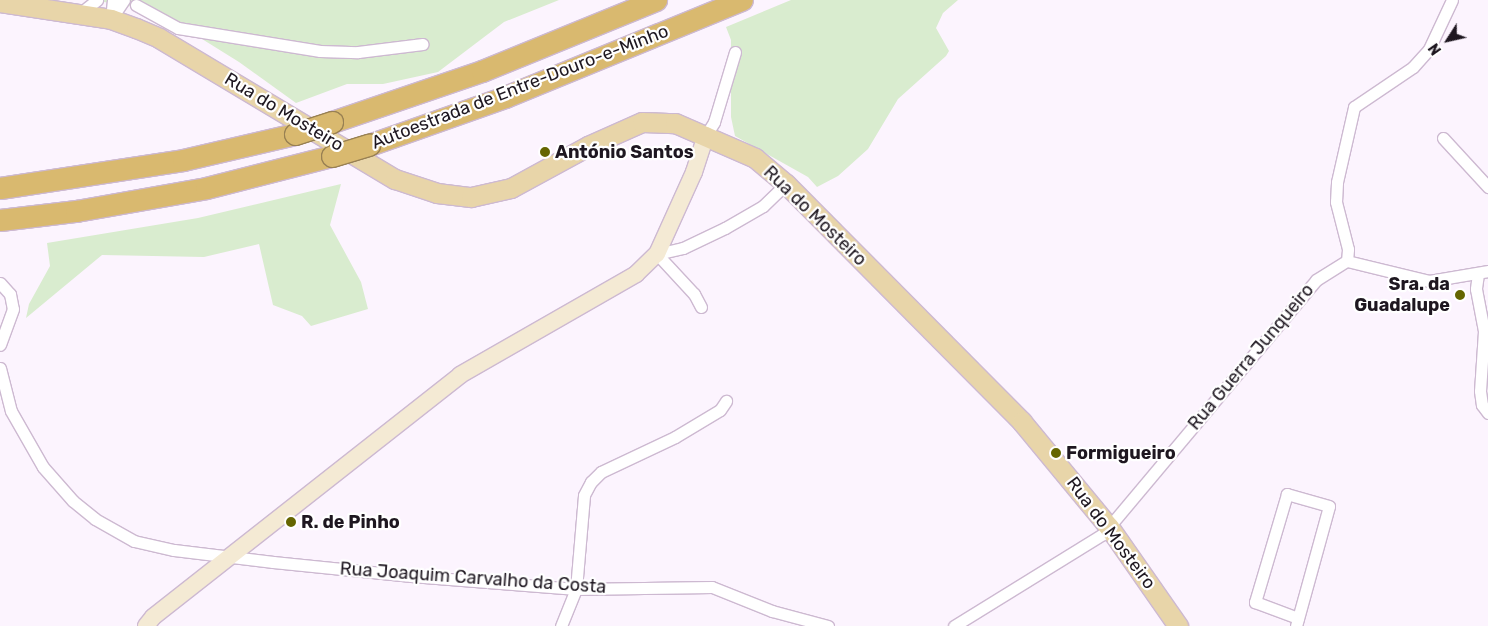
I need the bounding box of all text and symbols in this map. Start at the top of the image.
north arrow [1423,15,1473,65]
street label: Autoestrada de Entre-Douro-e-Minho [369,20,671,154]
text: N [1425,40,1445,58]
street label: Rua do Mosteiro [221,68,347,156]
place label: António Santos [555,141,694,163]
marker: António Santos [539,146,551,158]
street label: Rua do Mosteiro [759,161,871,271]
place label: Sra. da Guadalupe [1354,274,1450,316]
street label: Rua Guerra Junqueiro [1184,280,1318,434]
marker: Sra. da Guadalupe [1454,289,1466,301]
place label: Formigueiro [1066,442,1176,464]
marker: Formigueiro [1050,447,1062,459]
street label: Rua do Mosteiro [1062,473,1160,593]
place label: R. de Pinho [301,511,400,533]
marker: R. de Pinho [285,516,297,528]
street label: Rua Joaquim Carvalho da Costa [339,558,607,598]

